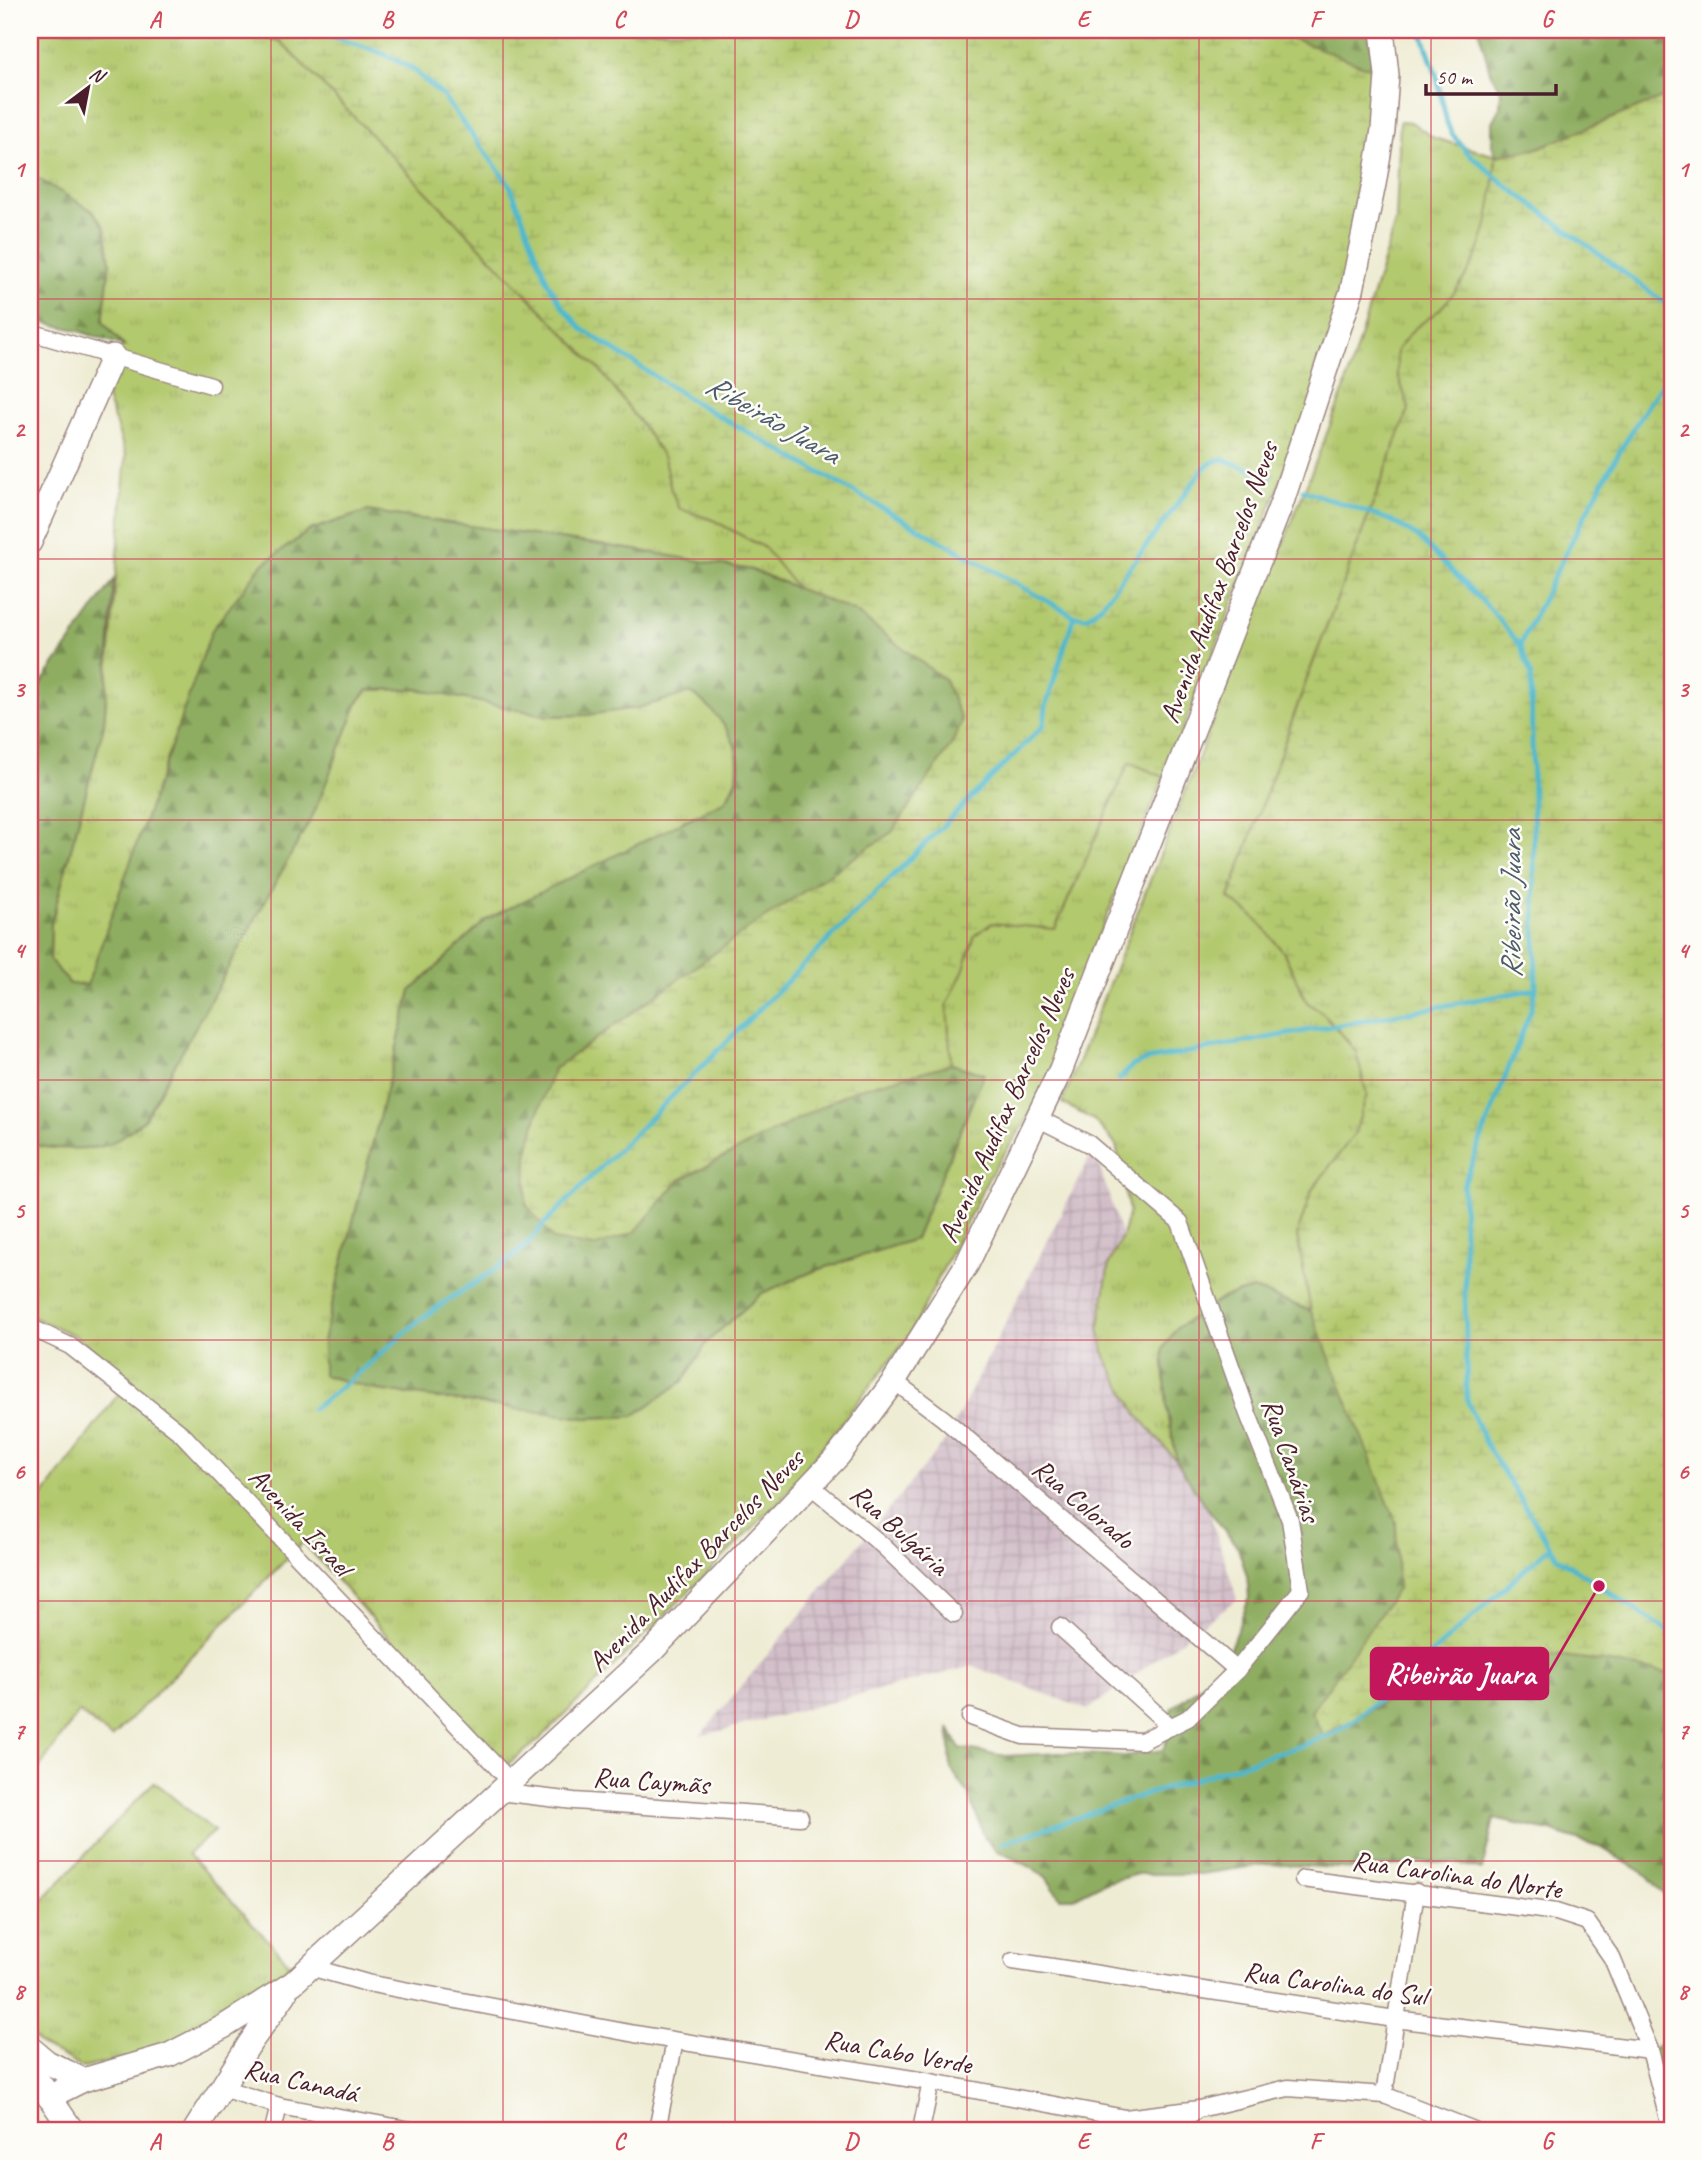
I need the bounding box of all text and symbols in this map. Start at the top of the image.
text: A [149,5,163,34]
text: B [381,5,395,34]
text: C [614,5,628,34]
text: D [844,5,860,34]
text: E [1077,5,1093,34]
text: F [1310,5,1326,34]
text: G [1541,5,1556,34]
north arrow [52,52,122,122]
scale bar [1426,52,1555,96]
text: N [85,61,111,89]
text: 50 m [1436,64,1474,90]
text: 1 [14,155,27,184]
text: 1 [1678,155,1691,184]
water label: Ribeirão Juara [699,365,849,474]
text: 2 [14,415,27,444]
text: 2 [1678,415,1691,444]
street label: Avenida Audifax Barcelos Neves [1151,435,1286,728]
text: 3 [14,675,27,704]
text: 3 [1678,675,1691,704]
water label: Ribeirão Juara [1492,827,1530,978]
text: 4 [14,936,27,965]
text: 4 [1678,936,1691,965]
street label: Avenida Audifax Barcelos Neves [930,960,1084,1248]
text: 5 [14,1196,26,1225]
text: 5 [1678,1196,1690,1225]
street label: Rua Canárias [1254,1394,1330,1529]
street label: Avenida Audifax Barcelos Neves [580,1440,813,1679]
street label: Rua Colorado [1025,1451,1144,1558]
text: 6 [14,1457,27,1486]
text: 6 [1678,1457,1691,1486]
street label: Avenida Israel [241,1460,363,1587]
street label: Rua Bulgária [843,1476,958,1584]
callout: Ribeirão Juara [1371,1648,1548,1699]
text: Ribeirão Juara [1385,1655,1538,1693]
text: 7 [14,1717,27,1746]
text: 7 [1678,1717,1691,1746]
street label: Rua Caymãs [592,1759,712,1802]
street label: Rua Carolina do Norte [1350,1842,1566,1907]
street label: Rua Carolina do Sul [1241,1953,1434,2014]
text: 8 [14,1977,27,2006]
text: 8 [1678,1977,1691,2006]
street label: Rua Cabo Verde [821,2021,976,2082]
street label: Rua Canadá [241,2050,364,2111]
text: A [149,2127,163,2156]
text: B [381,2127,395,2156]
text: C [614,2127,628,2156]
text: D [844,2127,860,2156]
text: E [1077,2127,1093,2156]
text: F [1310,2127,1326,2156]
text: G [1541,2127,1556,2156]

